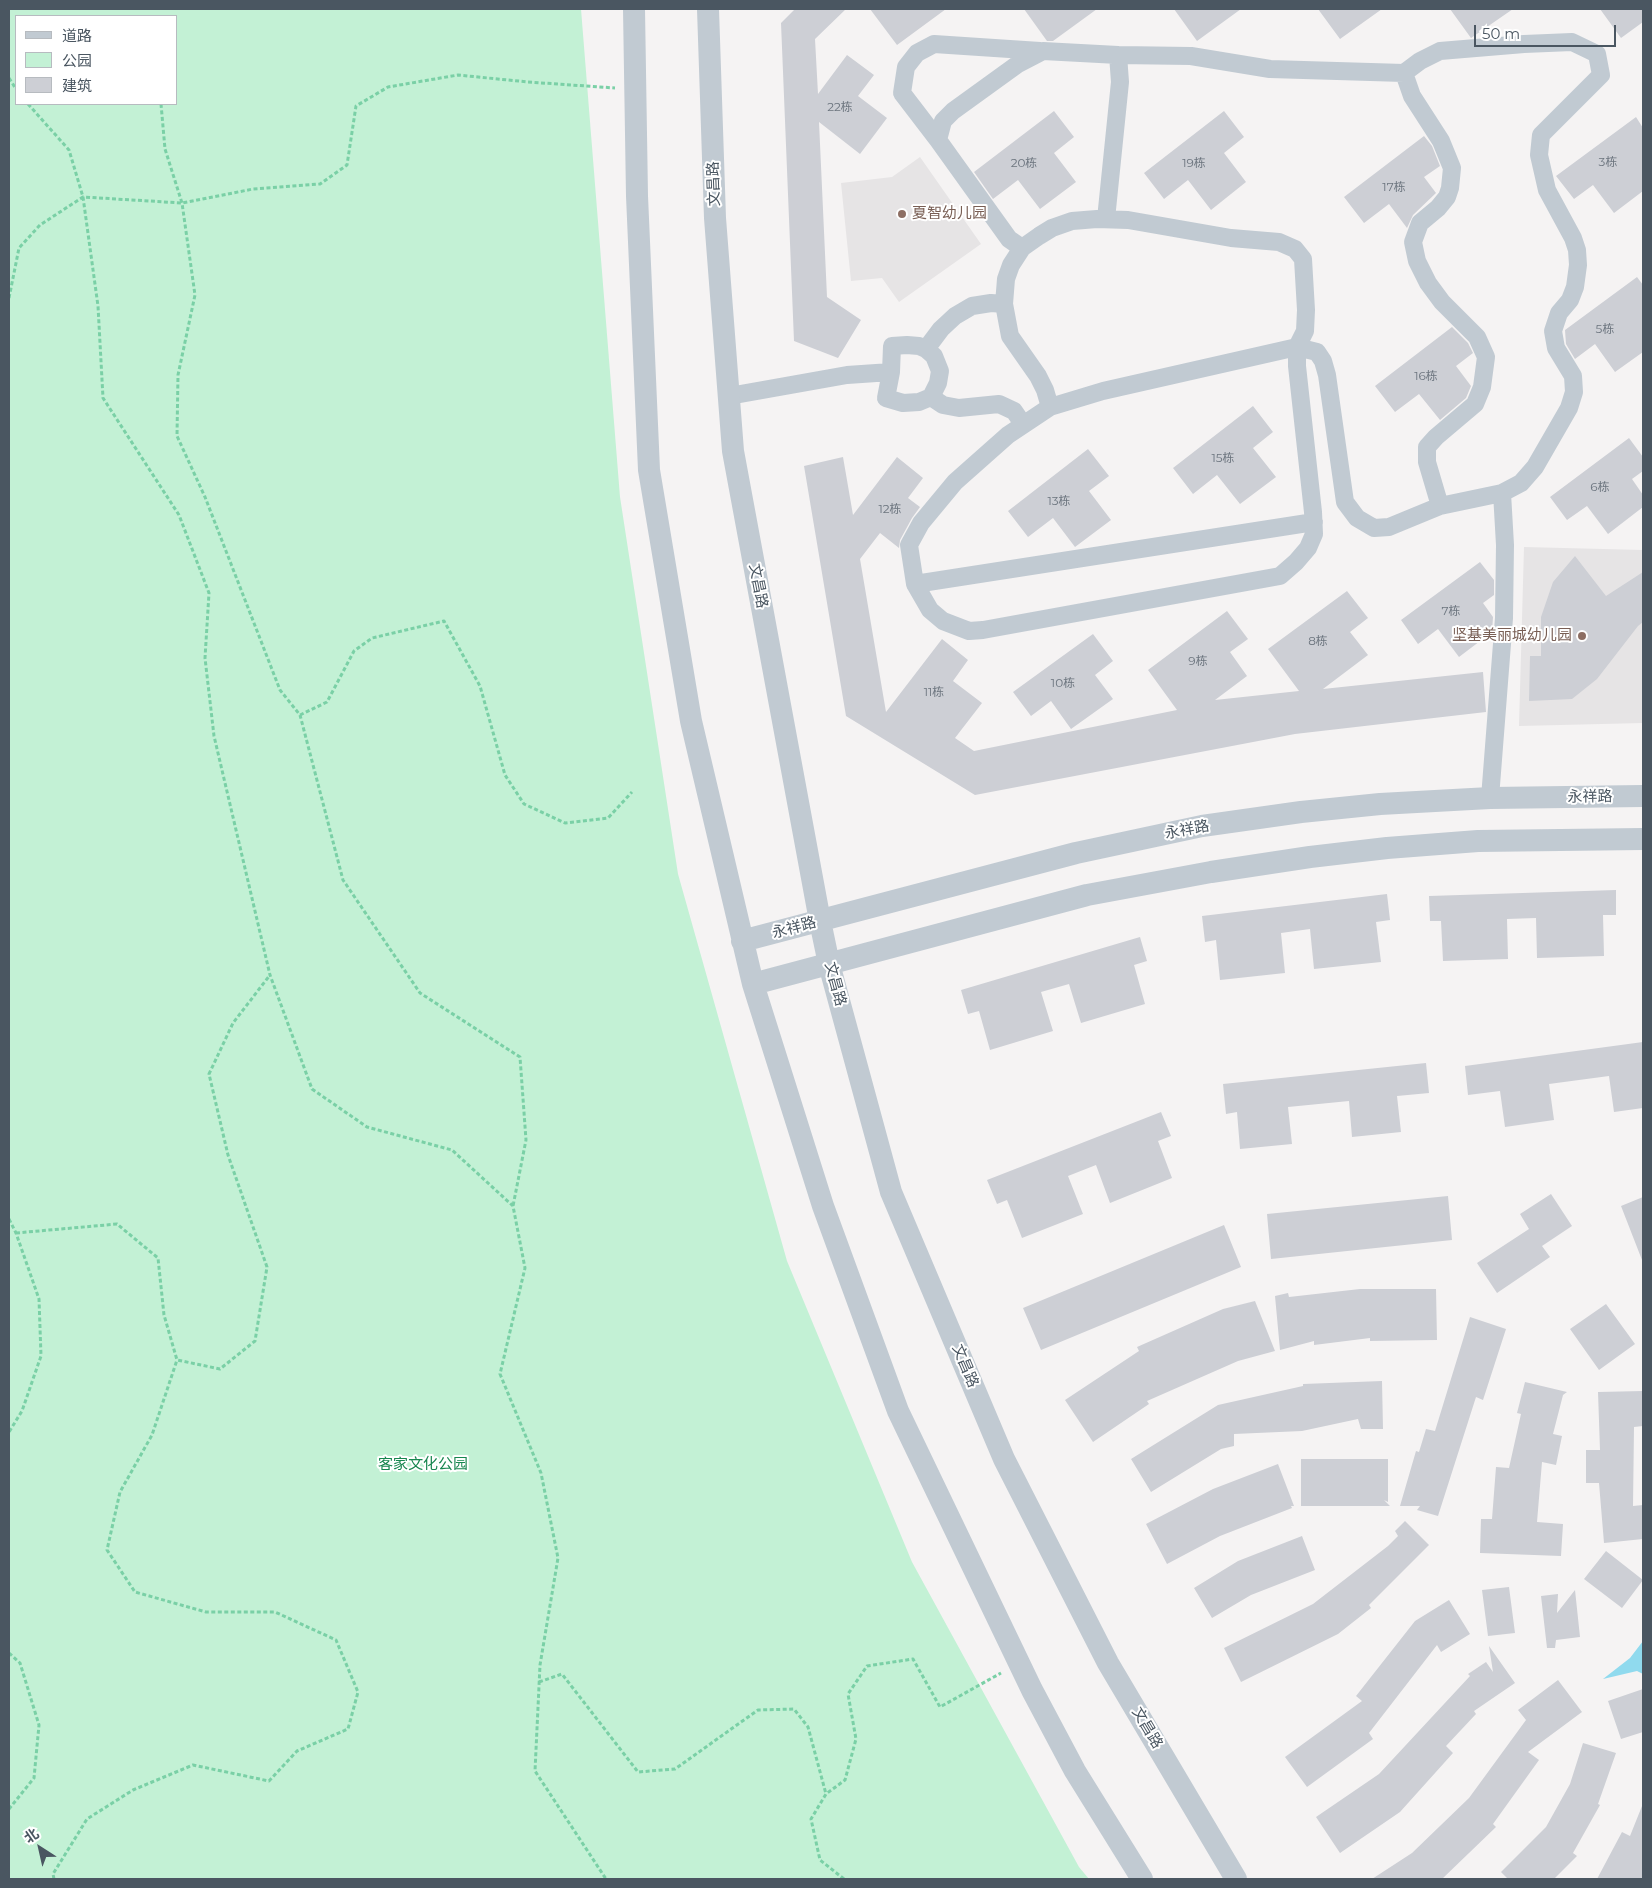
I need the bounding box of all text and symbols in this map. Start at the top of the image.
legend [15,15,178,105]
scale bar [1477,15,1620,47]
text: 50 m [1482,24,1520,43]
text: 道路 [62,26,92,45]
text: 公园 [62,51,92,70]
text: 建筑 [62,76,92,95]
house number: 22栋 [827,100,853,114]
house number: 3栋 [1599,155,1617,169]
house number: 20栋 [1011,156,1037,170]
house number: 19栋 [1182,156,1206,170]
street label: 文昌路 [704,161,724,207]
house number: 17栋 [1382,180,1406,194]
place label: 夏智幼儿园 [912,205,987,223]
marker: 夏智幼儿园 [896,208,908,220]
house number: 5栋 [1596,322,1614,336]
house number: 16栋 [1414,369,1438,383]
house number: 15栋 [1211,451,1235,465]
house number: 6栋 [1590,480,1610,494]
house number: 13栋 [1047,494,1071,508]
house number: 12栋 [878,502,902,516]
street label: 文昌路 [745,562,771,610]
house number: 7栋 [1441,604,1461,618]
place label: 坚基美丽城幼儿园 [1452,627,1572,645]
marker: 坚基美丽城幼儿园 [1576,630,1588,642]
house number: 8栋 [1308,634,1328,648]
house number: 9栋 [1188,654,1208,668]
house number: 10栋 [1051,676,1075,690]
house number: 11栋 [924,685,944,699]
street label: 永祥路 [1567,788,1613,806]
street label: 永祥路 [1163,817,1211,843]
street label: 永祥路 [770,913,818,943]
street label: 文昌路 [820,960,850,1008]
street label: 文昌路 [948,1342,982,1390]
park label: 客家文化公园 [378,1456,468,1474]
street label: 文昌路 [1128,1704,1166,1752]
north arrow [15,1823,65,1873]
text: 北 [21,1824,42,1847]

